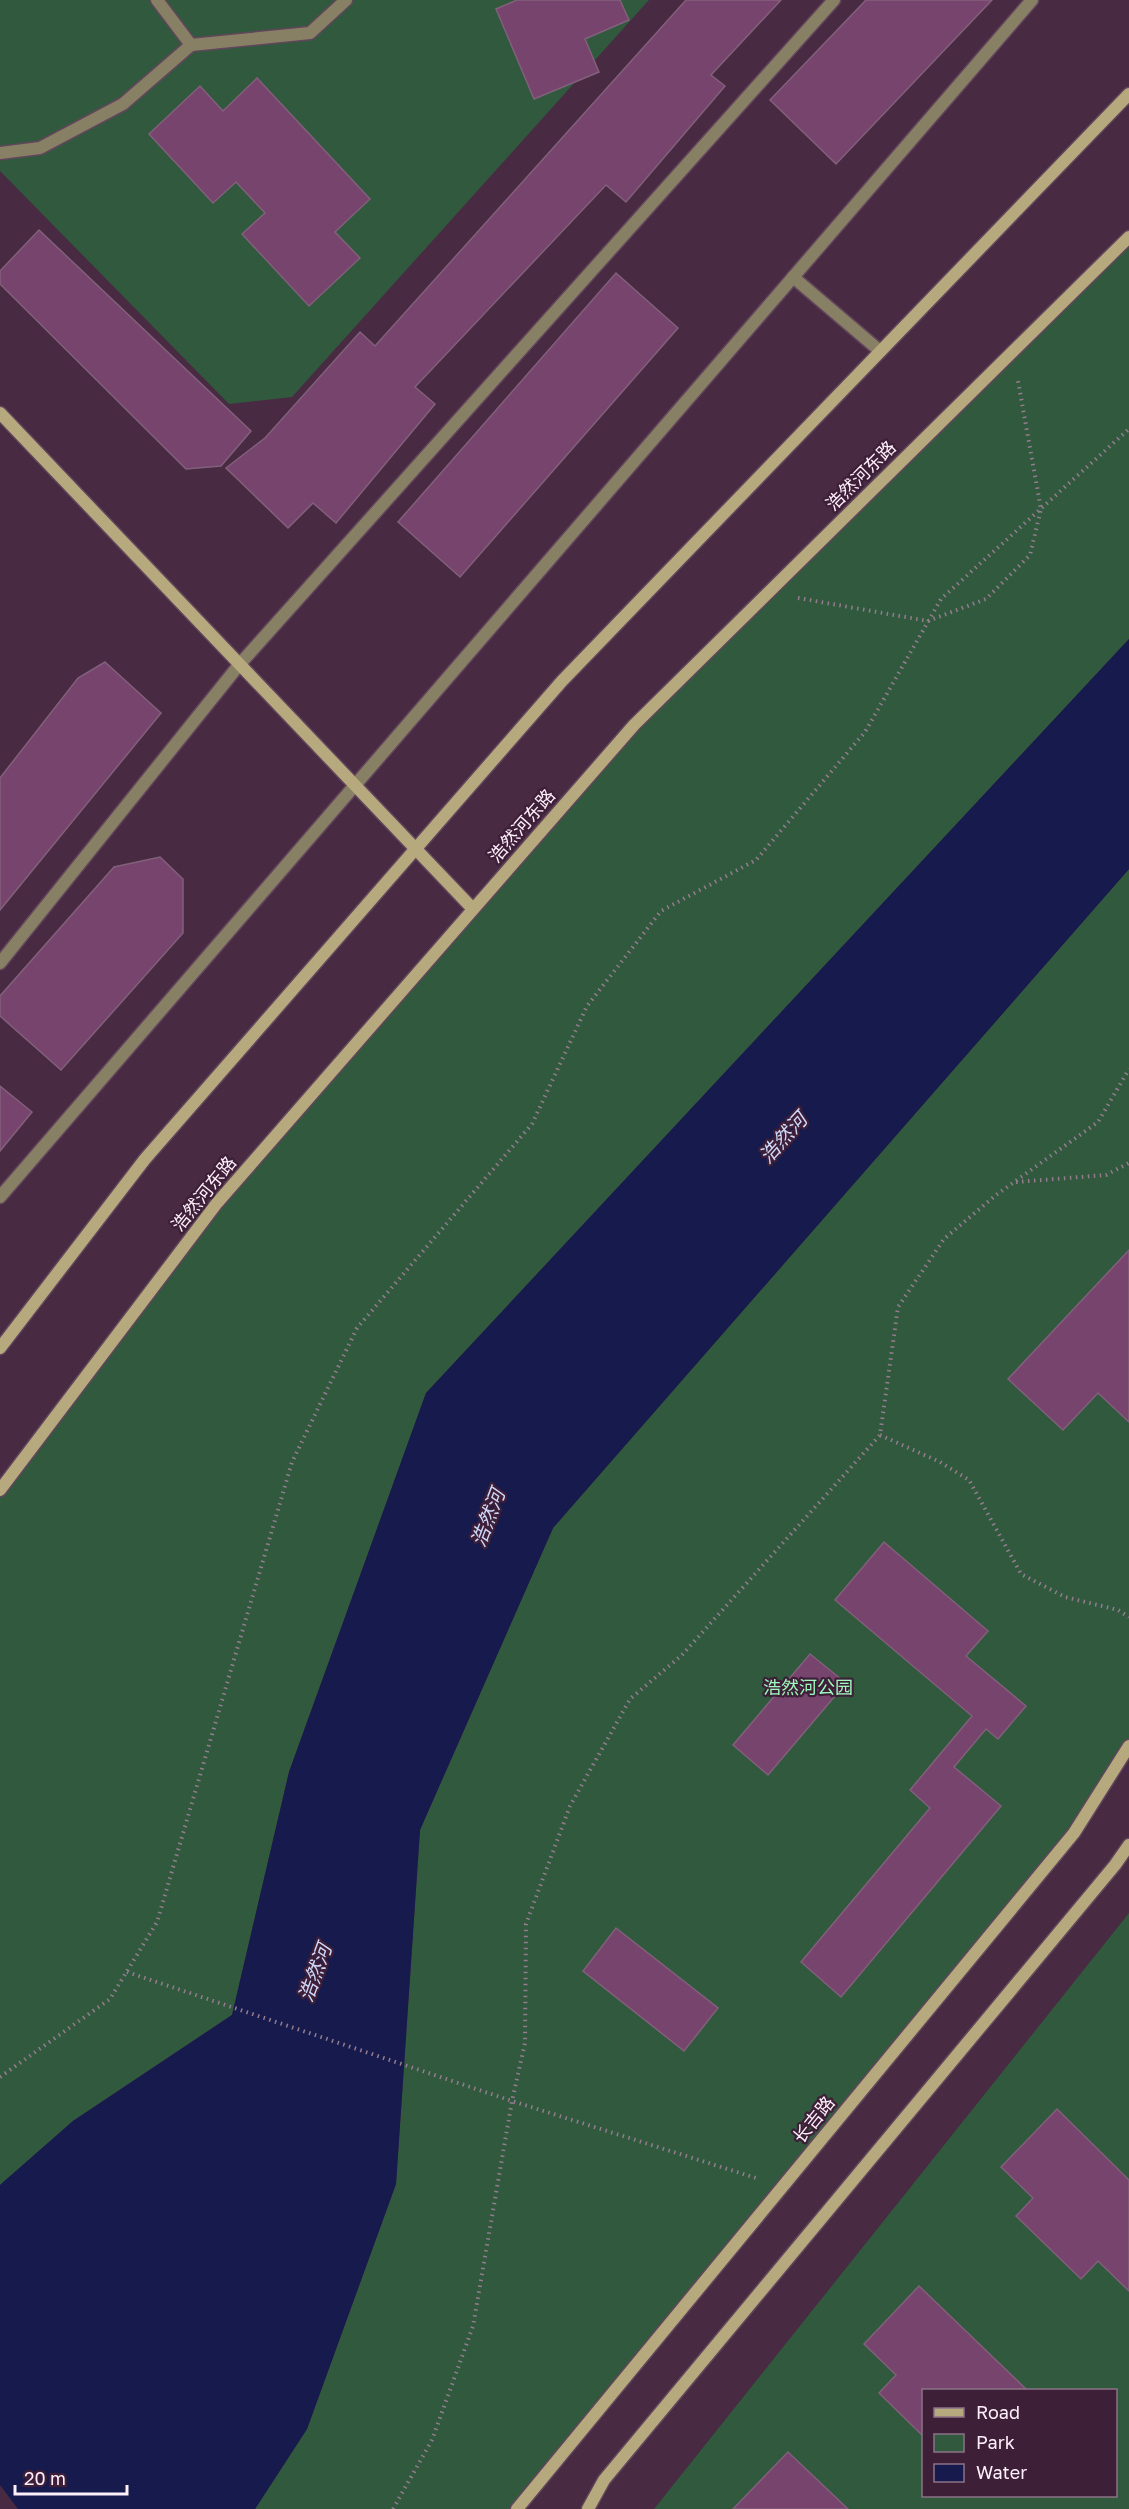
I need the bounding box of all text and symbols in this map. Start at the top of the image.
street label: 浩然河东路 [821,436,900,515]
street label: 浩然河东路 [483,784,559,867]
water label: 浩然河 [753,1104,814,1168]
street label: 浩然河东路 [166,1151,240,1235]
water label: 浩然河 [465,1482,510,1550]
park label: 浩然河公园 [763,1676,853,1698]
water label: 浩然河 [293,1937,337,2005]
street label: 长吉路 [788,2091,839,2147]
legend [922,2389,1117,2497]
text: Road [976,2401,1020,2423]
text: Park [976,2431,1015,2453]
scale bar [15,2458,128,2496]
text: Water [976,2461,1027,2483]
text: 20 m [24,2467,66,2489]

